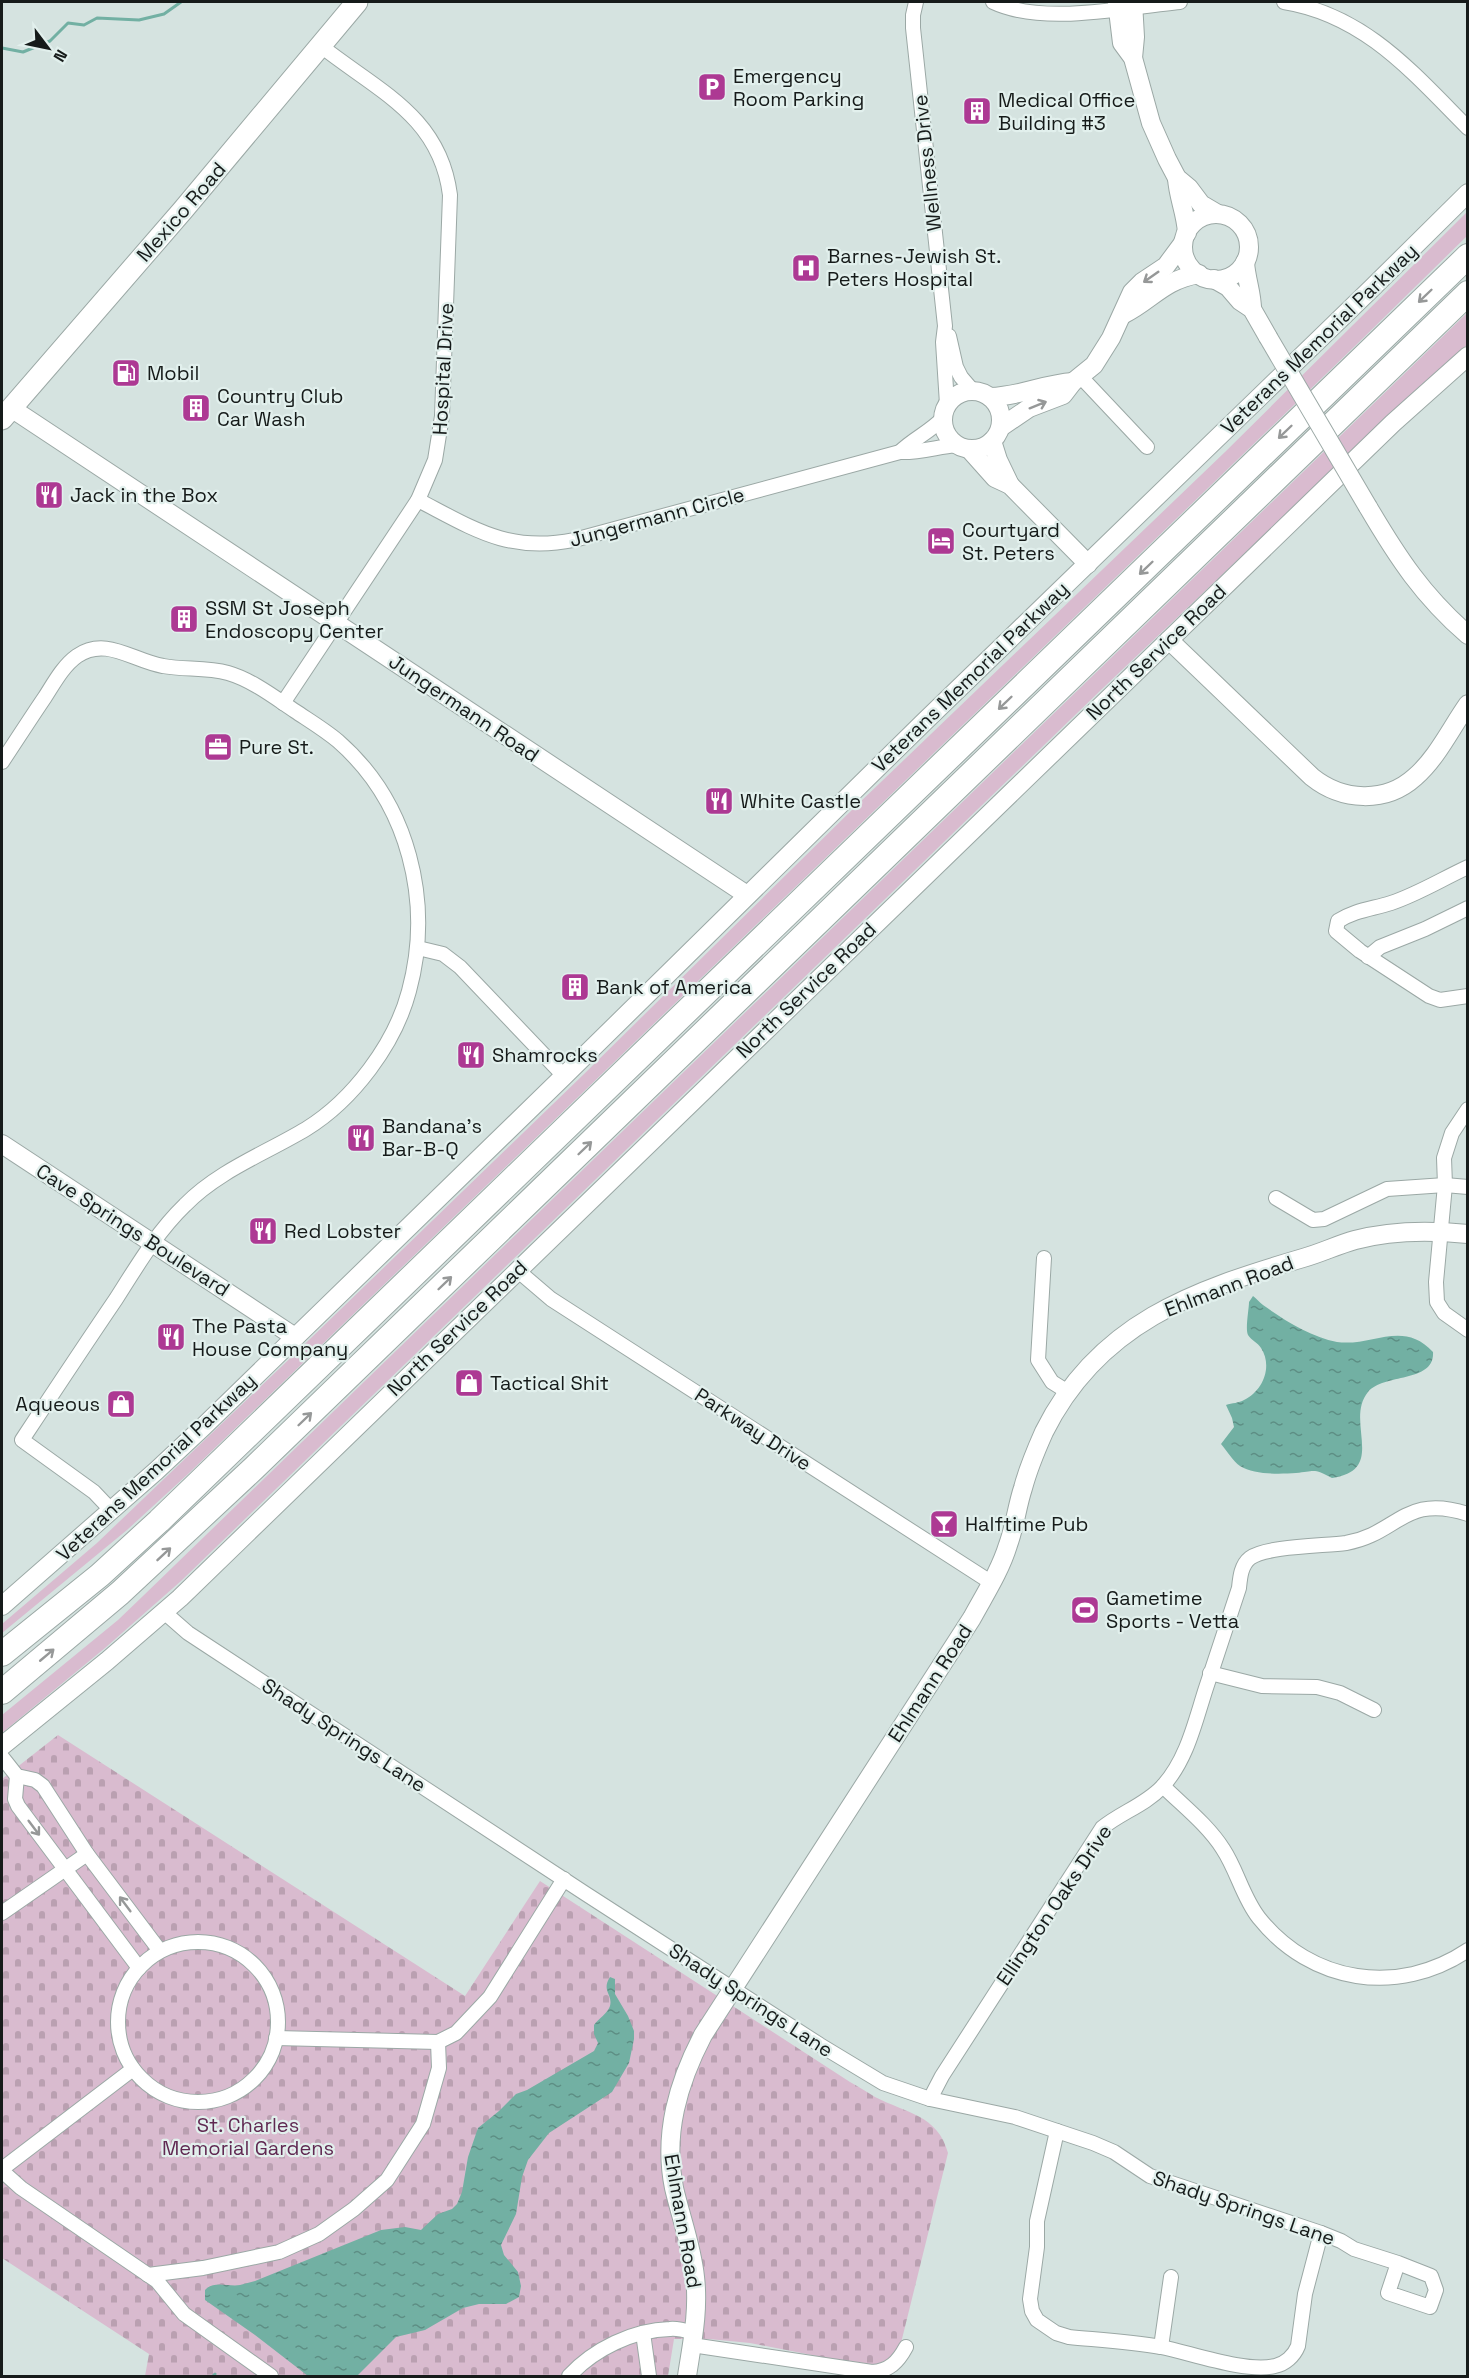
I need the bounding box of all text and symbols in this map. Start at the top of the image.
north arrow [18,18,78,78]
text: N [49,46,72,66]
place label: Emergency Room Parking [733,63,864,112]
parking icon: Emergency Room Parking [696,71,728,103]
place label: Medical Office Building #3 [998,87,1135,136]
street label: Wellness Drive [907,93,947,233]
building icon: Medical Office Building #3 [961,95,993,127]
street label: Mexico Road [131,157,231,267]
street label: Veterans Memorial Parkway [1215,238,1423,440]
place label: Barnes-Jewish St. Peters Hospital [827,243,1001,292]
hospital icon: Barnes-Jewish St. Peters Hospital [790,252,822,284]
one-way arrow [1143,271,1159,283]
one-way arrow [1418,289,1433,304]
street label: Hospital Drive [427,302,459,436]
fuel station icon: Mobil [110,357,142,389]
place label: Mobil [147,360,199,386]
place label: Country Club Car Wash [217,383,343,432]
building icon: Country Club Car Wash [180,392,212,424]
one-way arrow [1028,398,1047,409]
one-way arrow [1278,425,1293,439]
restaurant icon: Jack in the Box [33,479,65,511]
street label: Jungermann Circle [567,481,747,553]
place label: Jack in the Box [70,482,218,508]
place label: Courtyard St. Peters [962,517,1060,566]
hotel icon: Courtyard St. Peters [925,525,957,557]
one-way arrow [1138,561,1153,575]
street label: Veterans Memorial Parkway [866,576,1074,778]
street label: North Service Road [1080,578,1232,726]
place label: SSM St Joseph Endoscopy Center [205,595,384,644]
building icon: SSM St Joseph Endoscopy Center [168,603,200,635]
street label: Jungermann Road [384,648,544,768]
one-way arrow [998,696,1013,710]
office icon: Pure St. [202,731,234,763]
place label: Pure St. [239,734,314,760]
restaurant icon: White Castle [703,785,735,817]
place label: White Castle [740,788,861,814]
street label: North Service Road [730,916,882,1064]
building icon: Bank of America [559,971,591,1003]
place label: Bank of America [596,974,752,1000]
restaurant icon: Shamrocks [455,1039,487,1071]
place label: Shamrocks [492,1042,598,1068]
place label: Bandana's Bar-B-Q [382,1113,482,1162]
restaurant icon: Bandana's Bar-B-Q [345,1122,377,1154]
one-way arrow [577,1140,592,1155]
street label: Cave Springs Boulevard [31,1158,235,1302]
restaurant icon: Red Lobster [247,1215,279,1247]
place label: Red Lobster [284,1218,401,1244]
street label: Ehlmann Road [1161,1250,1297,1322]
street label: North Service Road [381,1254,533,1402]
one-way arrow [437,1276,452,1291]
place label: The Pasta House Company [192,1313,348,1362]
restaurant icon: The Pasta House Company [155,1321,187,1353]
street label: Veterans Memorial Parkway [51,1367,261,1567]
shop icon: Tactical Shit [453,1367,485,1399]
place label: Tactical Shit [490,1370,609,1396]
street label: Parkway Drive [690,1382,816,1476]
shop icon: Aqueous [105,1388,137,1420]
place label: Aqueous [15,1391,100,1417]
one-way arrow [297,1412,312,1426]
bar icon: Halftime Pub [928,1508,960,1540]
place label: Halftime Pub [965,1511,1088,1537]
one-way arrow [156,1547,171,1561]
place label: Gametime Sports - Vetta [1106,1585,1239,1634]
sports icon: Gametime Sports - Vetta [1069,1594,1101,1626]
street label: Ehlmann Road [882,1619,978,1747]
one-way arrow [39,1649,55,1662]
street label: Shady Springs Lane [257,1672,431,1798]
one-way arrow [28,1820,41,1836]
street label: Ellington Oaks Drive [990,1820,1118,1990]
one-way arrow [119,1897,131,1913]
street label: Shady Springs Lane [664,1937,838,2063]
park label: St. Charles Memorial Gardens [162,2112,334,2161]
street label: Ehlmann Road [658,2152,708,2290]
street label: Shady Springs Lane [1150,2165,1338,2251]

